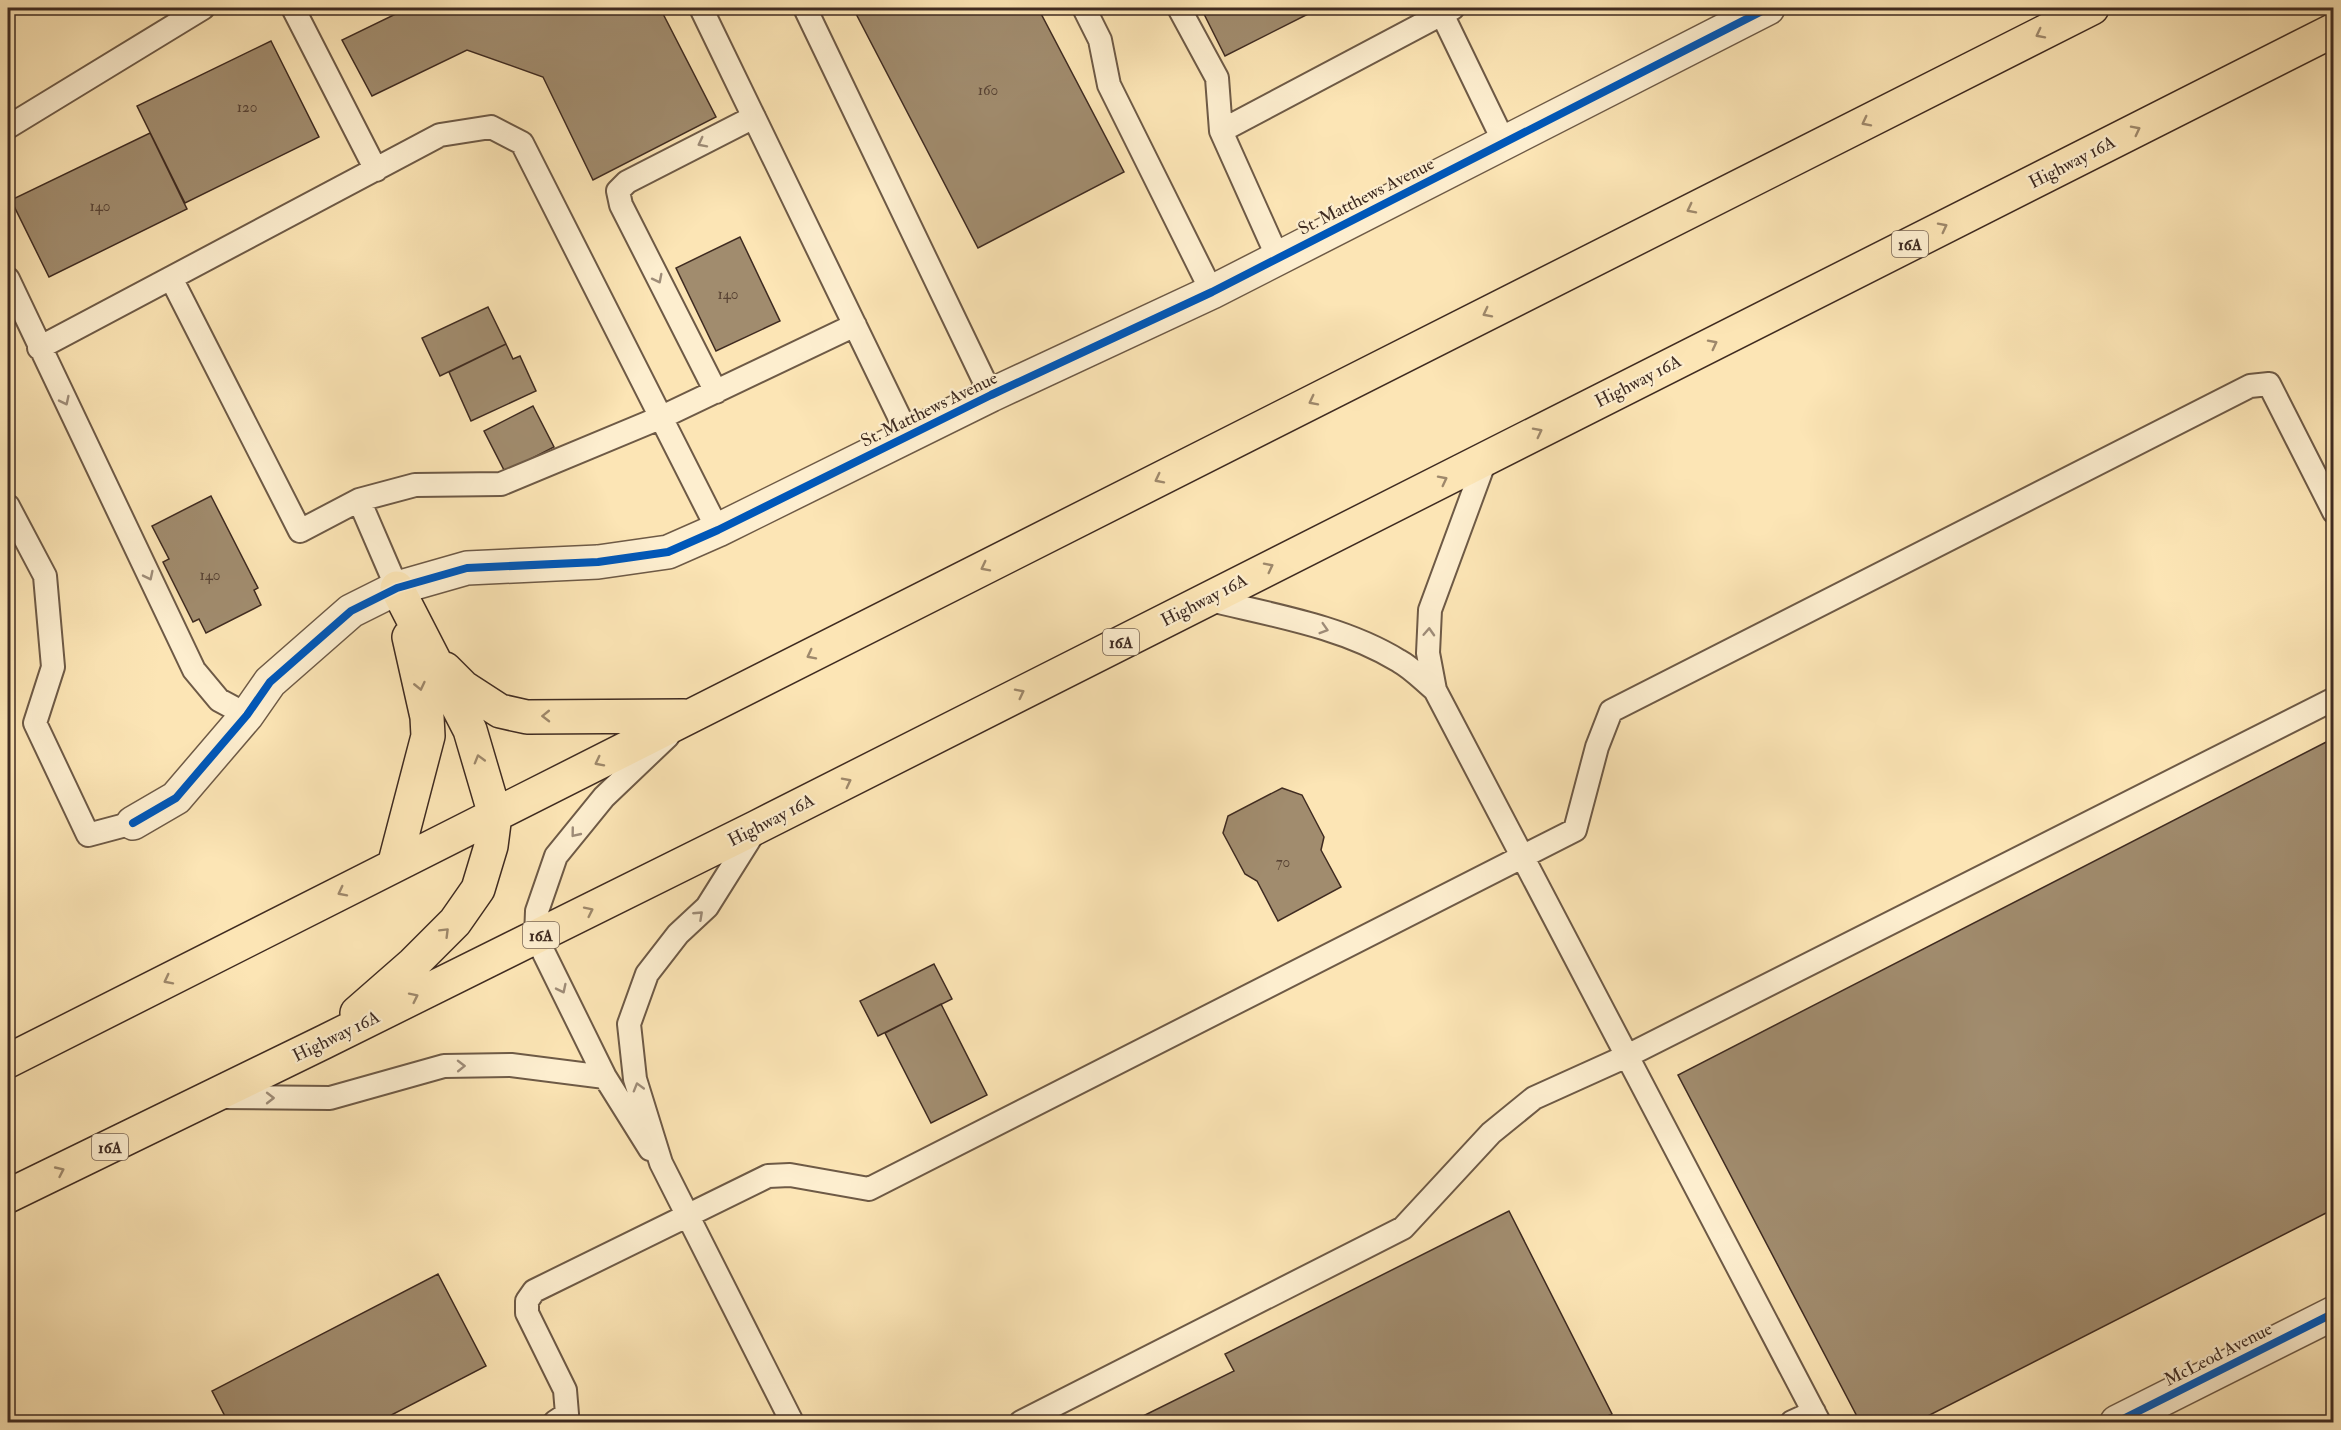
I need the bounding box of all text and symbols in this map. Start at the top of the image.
one-way arrow [2035,27,2046,38]
house number: 160 [978,81,998,100]
house number: 120 [237,98,257,117]
one-way arrow [1861,114,1872,126]
one-way arrow [2129,126,2140,137]
street label: Highway 16A [2025,131,2120,194]
one-way arrow [697,136,708,148]
street label: St. Matthews Avenue [1294,152,1439,241]
house number: 140 [89,197,111,216]
one-way arrow [1687,202,1698,214]
one-way arrow [1936,223,1947,235]
road number: 16A [1892,231,1928,257]
one-way arrow [651,273,663,284]
house number: 140 [717,285,739,304]
one-way arrow [1482,305,1493,317]
one-way arrow [1706,339,1717,351]
street label: Highway 16A [1591,350,1686,413]
street label: St. Matthews Avenue [857,366,1002,453]
one-way arrow [57,394,69,405]
one-way arrow [1309,394,1319,405]
one-way arrow [1532,427,1543,439]
one-way arrow [1155,471,1166,483]
one-way arrow [1437,475,1448,487]
one-way arrow [981,559,992,571]
one-way arrow [1263,563,1274,575]
house number: 140 [199,566,221,585]
street label: Highway 16A [1157,569,1252,632]
one-way arrow [142,570,154,581]
one-way arrow [1318,622,1329,634]
one-way arrow [1422,628,1435,637]
road number: 16A [1103,629,1139,655]
one-way arrow [807,647,818,659]
one-way arrow [413,680,426,690]
one-way arrow [1014,689,1025,700]
one-way arrow [542,710,551,722]
one-way arrow [473,754,486,764]
one-way arrow [595,755,606,766]
one-way arrow [840,777,851,789]
street label: Highway 16A [724,789,819,852]
one-way arrow [571,826,582,837]
house number: 70 [1276,853,1290,872]
one-way arrow [338,885,349,896]
one-way arrow [583,906,594,918]
one-way arrow [692,911,703,922]
road number: 16A [523,922,559,948]
one-way arrow [437,928,448,939]
one-way arrow [164,973,175,984]
one-way arrow [555,983,566,994]
one-way arrow [408,993,419,1005]
street label: Highway 16A [289,1005,384,1067]
one-way arrow [456,1060,465,1072]
one-way arrow [632,1082,645,1092]
one-way arrow [266,1091,275,1104]
road number: 16A [92,1134,128,1160]
one-way arrow [54,1166,65,1178]
street label: McLeod Avenue [2160,1317,2277,1392]

